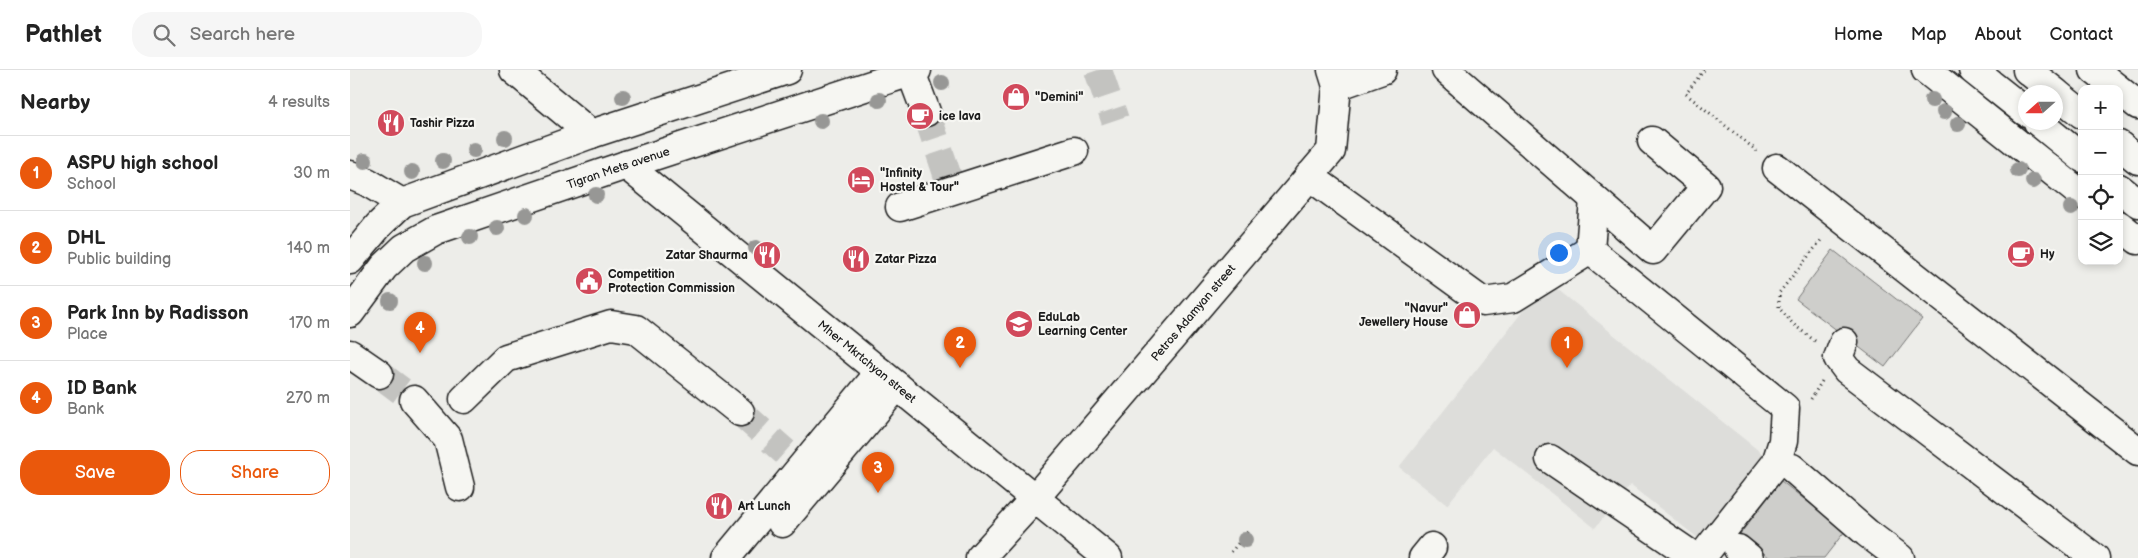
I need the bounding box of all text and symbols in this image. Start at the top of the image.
search box [132,12,482,57]
text: Pathlet [25,20,102,49]
icon: search [150,21,178,49]
text: Search here [190,23,295,46]
text: Home [1834,24,1883,45]
text: Map [1911,24,1947,45]
text: About [1975,24,2022,45]
text: Contact [2050,24,2113,45]
shop icon: "Demini" [1001,82,1031,112]
north arrow [2018,85,2063,130]
map controls [2078,85,2123,265]
button: + [2078,85,2123,130]
text: Nearby [20,90,90,115]
place label: "Demini" [1035,90,1084,105]
text: 4 results [268,93,330,112]
cafe icon: ice lava [905,101,935,131]
restaurant icon: Tashir Pizza [376,108,406,138]
place label: ice lava [939,109,981,124]
place label: Tashir Pizza [410,116,475,131]
button: − [2078,130,2123,175]
street label: Tigran Mets avenue [565,144,672,192]
text: ASPU high school [67,152,218,175]
text: 1 [33,164,39,183]
text: 30 m [293,164,330,183]
hotel icon: "Infinity Hostel & Tour" [846,165,876,195]
place label: "Infinity Hostel & Tour" [880,166,959,195]
text: School [67,175,116,194]
button: locate [2078,175,2123,220]
button: layers [2078,220,2123,265]
text: DHL [67,227,105,250]
text: 2 [31,239,41,258]
text: 140 m [287,239,330,258]
cafe icon: Hy [2006,239,2036,269]
restaurant icon: Zatar Shaurma [752,240,782,270]
your location [1546,240,1572,266]
restaurant icon: Zatar Pizza [841,244,871,274]
place label: Hy [2040,247,2055,262]
place label: Zatar Shaurma [666,248,748,263]
text: Public building [67,250,171,269]
place label: Zatar Pizza [875,252,937,267]
street label: Petros Adamyan street [1148,261,1239,364]
public building icon: Competition Protection Commission [574,266,604,296]
place label: Competition Protection Commission [608,267,735,296]
shop icon: "Navur" Jewellery House [1452,300,1482,330]
place label: "Navur" Jewellery House [1359,301,1448,330]
text: Park Inn by Radisson [67,302,249,325]
school or university icon: EduLab Learning Center [1004,309,1034,339]
place label: EduLab Learning Center [1038,310,1128,339]
pin: 4 [404,312,436,353]
text: 3 [31,314,41,333]
text: 170 m [289,314,330,333]
street label: Mher Mkrtchyan street [815,317,919,406]
text: Place [67,325,108,344]
pin: 2 [944,327,976,368]
pin: 1 [1551,327,1583,368]
text: ID Bank [67,377,137,400]
text: 4 [31,389,41,408]
text: 270 m [286,389,330,408]
text: Bank [67,400,104,419]
button: Save [20,450,170,495]
button: Share [180,450,330,495]
pin: 3 [862,452,894,493]
restaurant icon: Art Lunch [704,491,734,521]
place label: Art Lunch [737,499,791,514]

